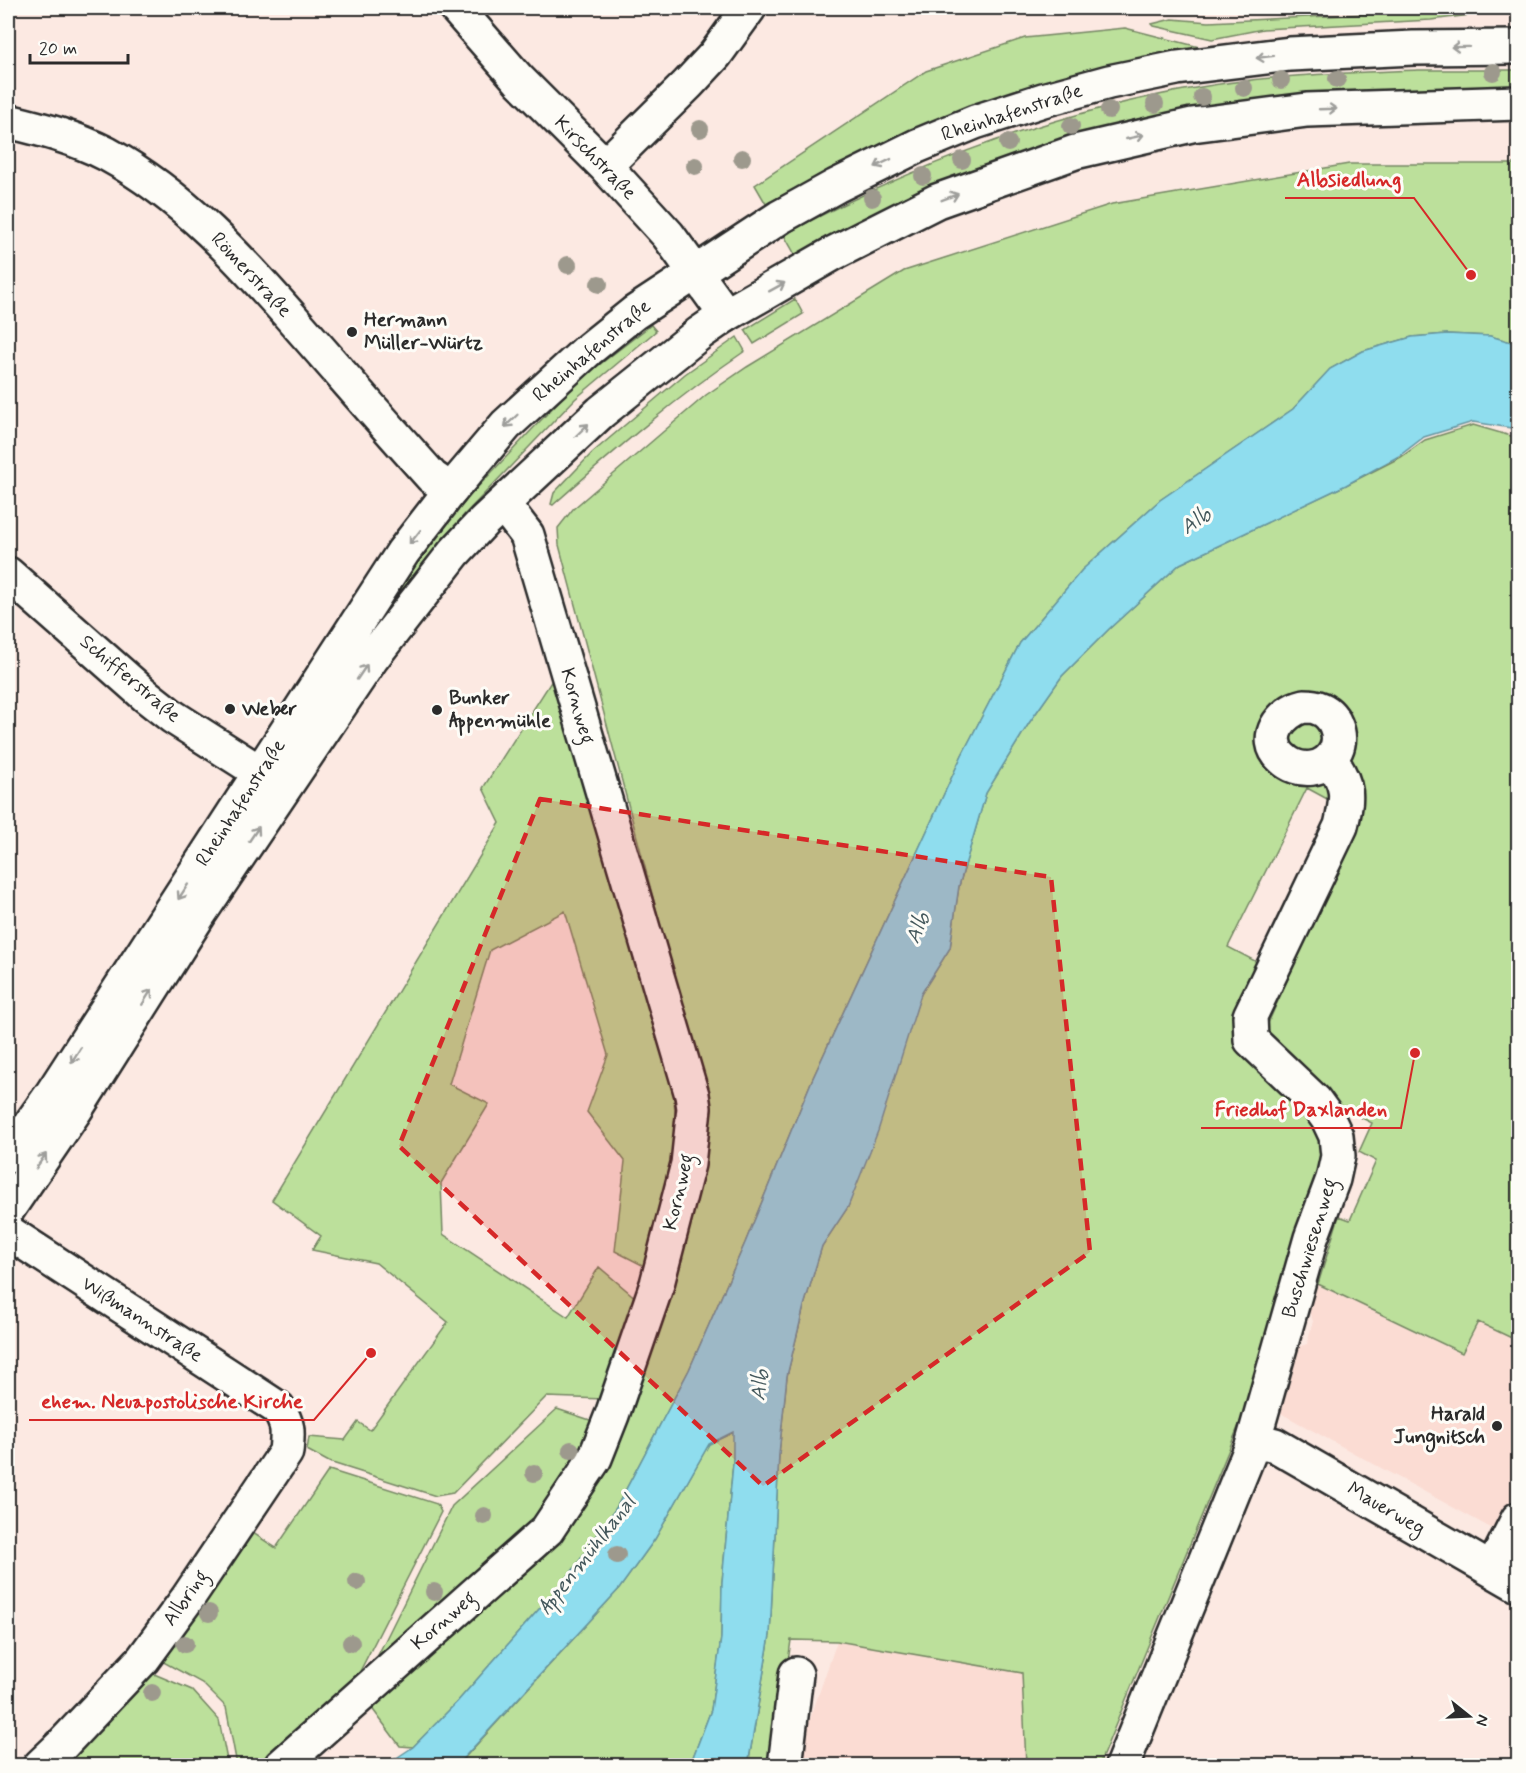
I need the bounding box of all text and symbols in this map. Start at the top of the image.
scale bar [30,27,128,65]
text: 20 m [39,37,77,61]
one-way arrow [1451,41,1471,53]
one-way arrow [1256,51,1276,62]
street label: Rheinhafenstraße [938,77,1086,149]
one-way arrow [1318,104,1338,115]
street label: Kirschstraße [548,110,642,206]
one-way arrow [1126,131,1145,143]
one-way arrow [874,157,892,169]
callout: Albsiedlung [1285,159,1414,198]
text: Albsiedlung [1297,166,1401,194]
one-way arrow [940,190,959,201]
street label: Römerstraße [204,226,298,324]
one-way arrow [768,280,785,292]
street label: Rheinhafenstraße [527,293,657,409]
place label: Hermann Müller-Würtz [364,307,483,357]
marker: Hermann Müller-Würtz [345,325,359,339]
one-way arrow [503,413,518,428]
one-way arrow [574,423,589,437]
water label: Alb [1175,500,1217,542]
one-way arrow [409,528,422,544]
street label: Schifferstraße [74,629,186,729]
one-way arrow [357,664,369,681]
street label: Kornweg [551,665,601,748]
place label: Bunker Appenmühle [449,685,551,736]
place label: Weber [241,696,297,723]
marker: Weber [223,702,237,716]
marker: Bunker Appenmühle [430,703,444,717]
street label: Rheinhafenstraße [190,734,292,872]
one-way arrow [248,826,260,843]
one-way arrow [177,883,189,900]
water label: Alb [899,908,937,948]
one-way arrow [142,989,154,1006]
one-way arrow [70,1046,82,1063]
callout: Friedhof Daxlanden [1201,1089,1401,1128]
text: Friedhof Daxlanden [1215,1096,1387,1124]
street label: Kornweg [657,1151,703,1234]
one-way arrow [35,1153,47,1169]
street label: Buschwiesenweg [1276,1175,1346,1322]
street label: Wißmannstraße [76,1271,208,1369]
water label: Alb [744,1367,776,1402]
callout: ehem. Neuapostolische Kirche [29,1381,314,1420]
text: ehem. Neuapostolische Kirche [41,1388,304,1416]
place label: Harald Jungnitsch [1394,1401,1485,1453]
marker: Harald Jungnitsch [1490,1419,1504,1433]
street label: Mauerweg [1342,1476,1430,1543]
water label: Appenmühlkanal [532,1488,645,1621]
street label: Albring [157,1564,217,1633]
street label: Kornweg [406,1585,484,1658]
north arrow [1439,1686,1499,1746]
text: N [1470,1712,1493,1728]

